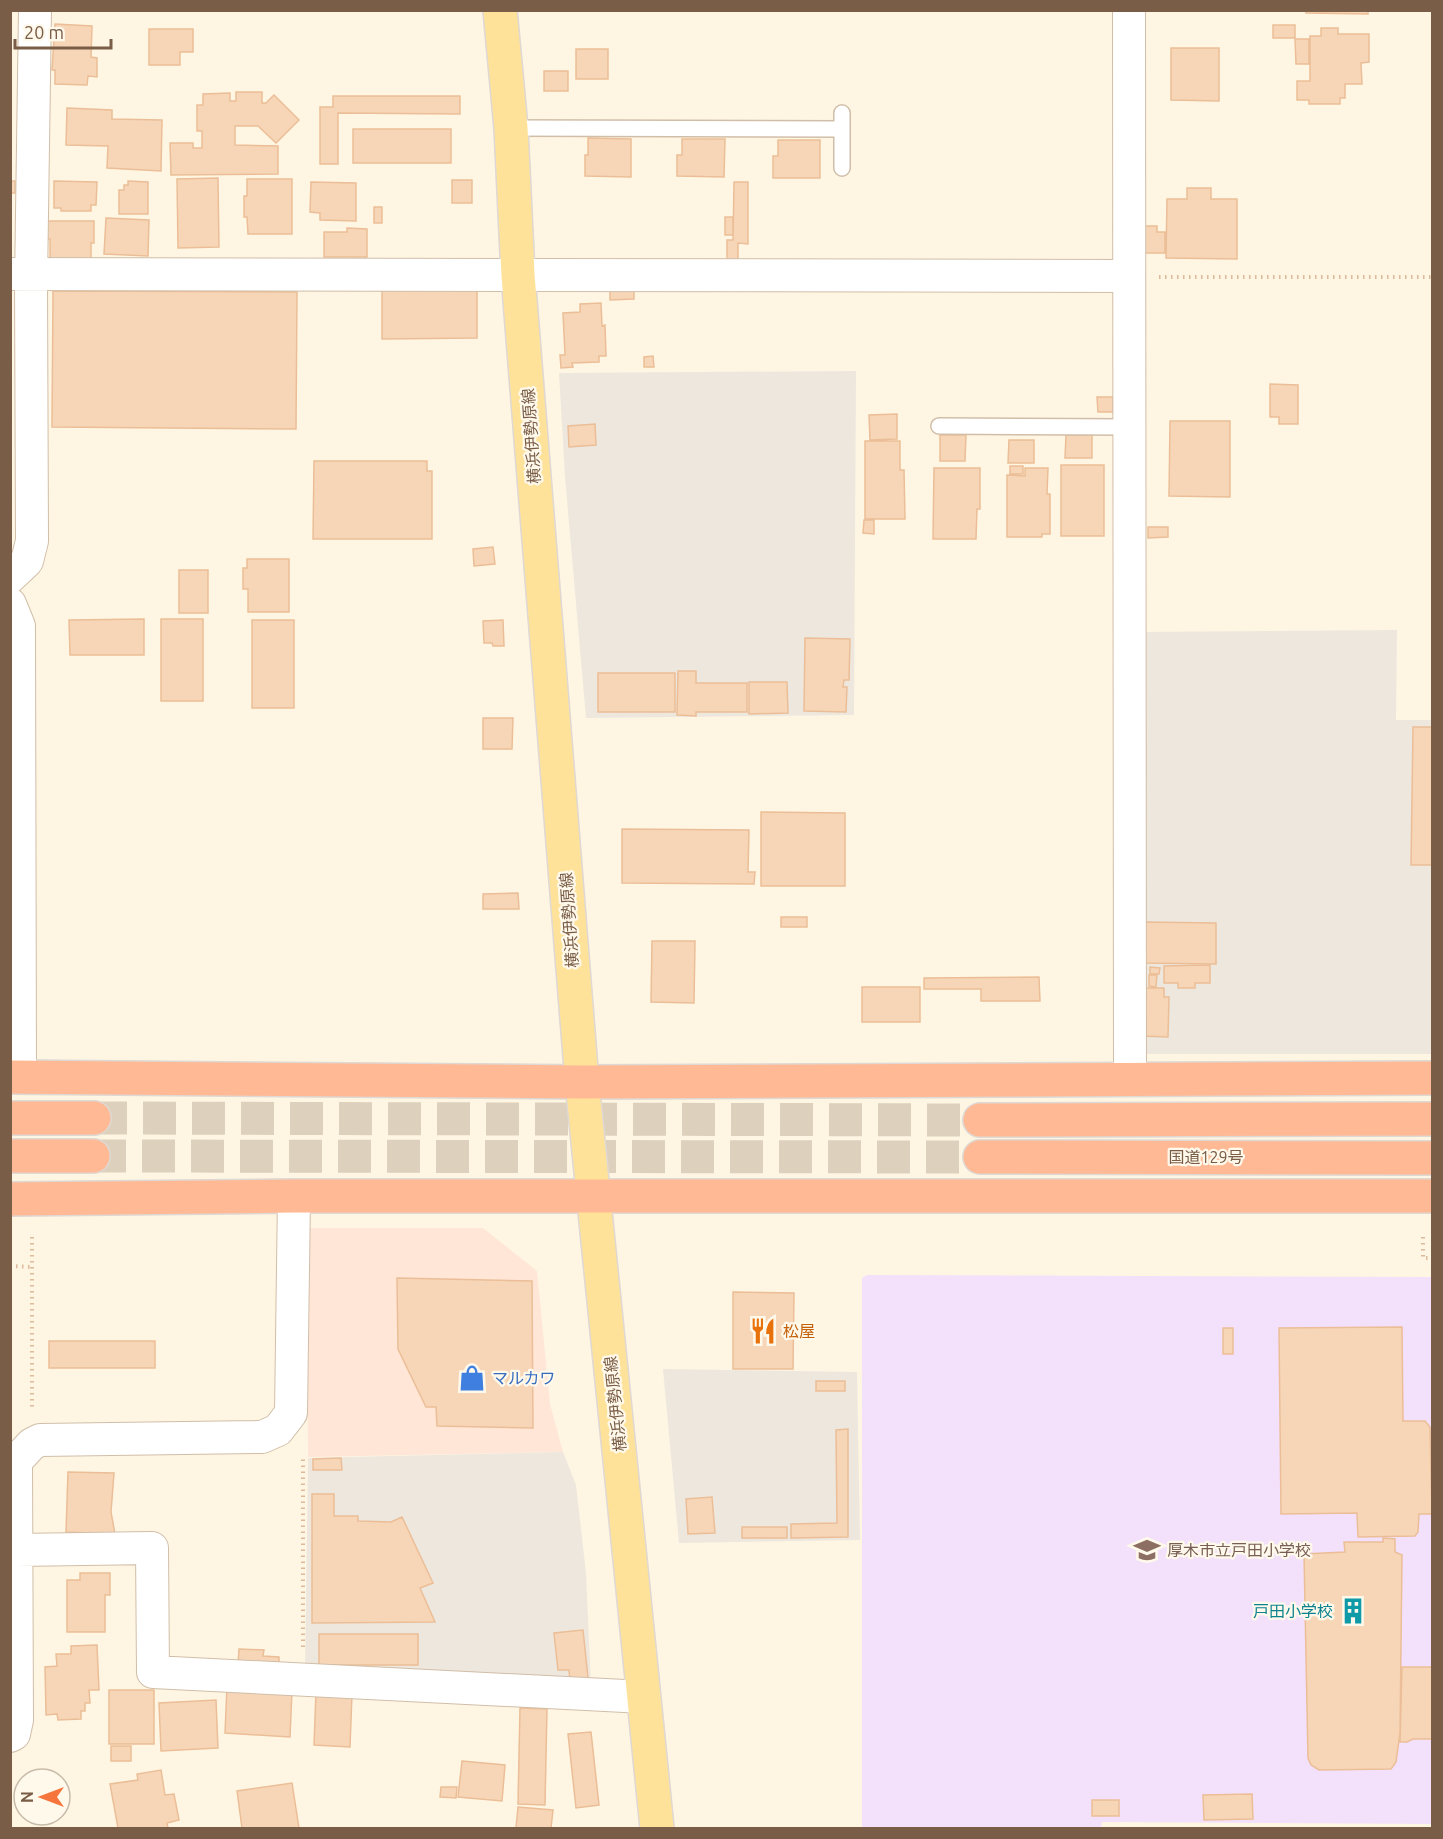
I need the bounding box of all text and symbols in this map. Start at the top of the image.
scale bar [15,12,111,50]
text: 20 m [24,22,64,42]
street label: 横浜伊勢原線 [519,387,543,485]
street label: 横浜伊勢原線 [557,871,581,969]
street label: 国道129号 [1168,1148,1244,1166]
restaurant icon: 松屋 [748,1316,778,1346]
place label: 松屋 [783,1322,815,1340]
street label: 横浜伊勢原線 [601,1355,629,1453]
shop icon: マルカワ [457,1363,487,1393]
place label: マルカワ [492,1369,556,1387]
school or university icon: 厚木市立戸田小学校 [1132,1535,1162,1565]
place label: 厚木市立戸田小学校 [1167,1541,1311,1559]
building icon: 戸田小学校 [1338,1596,1368,1626]
place label: 戸田小学校 [1253,1602,1333,1620]
north arrow [12,1767,72,1827]
text: N [18,1791,36,1803]

